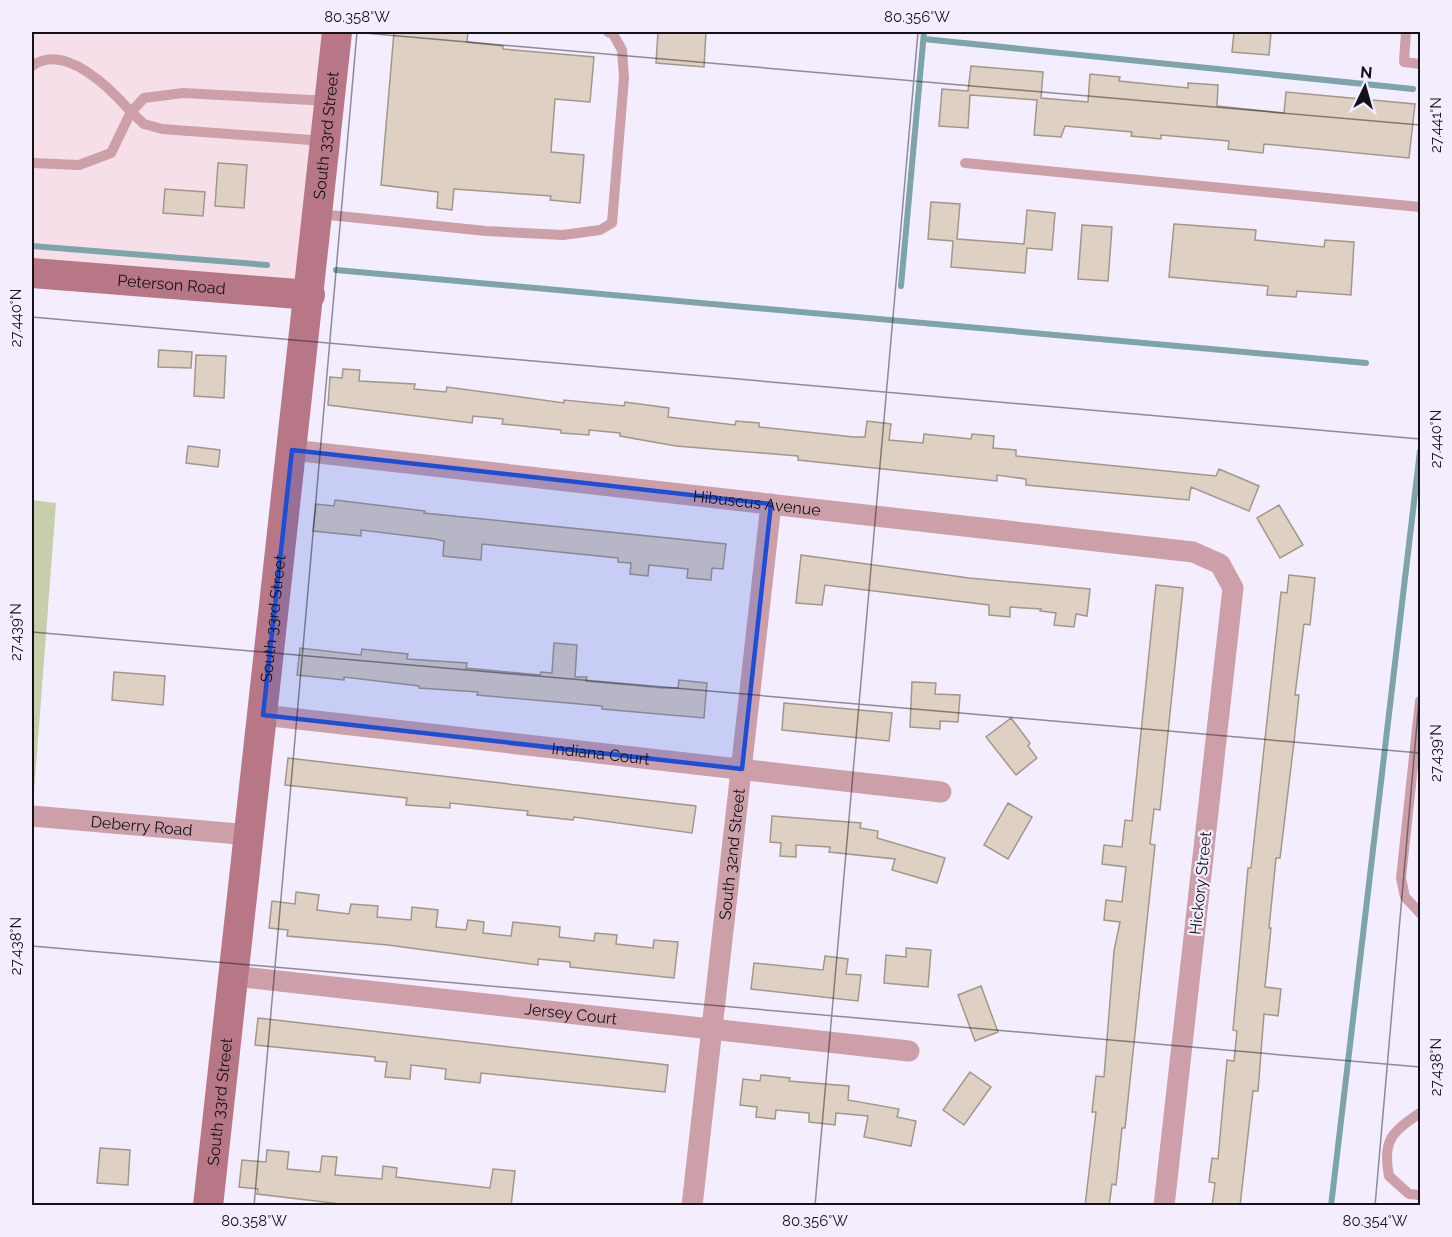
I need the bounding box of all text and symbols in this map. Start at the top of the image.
text: 80.358°W [324,8,390,26]
text: 80.356°W [884,8,950,26]
north arrow [1335,57,1395,117]
text: N [1359,63,1373,83]
street label: South 33rd Street [310,70,343,200]
text: 27.441°N [1427,97,1445,153]
street label: Peterson Road [117,271,226,298]
text: 27.440°N [7,289,25,347]
text: 27.440°N [1427,410,1445,468]
street label: Hibuscus Avenue [692,486,822,520]
street label: South 33rd Street [257,553,290,684]
text: 27.439°N [7,603,25,661]
text: 27.439°N [1427,724,1445,782]
street label: Indiana Court [551,739,651,769]
street label: South 32nd Street [715,787,749,921]
street label: Deberry Road [90,812,193,840]
street label: Hickory Street [1186,830,1215,936]
text: 27.438°N [7,917,25,975]
street label: Jersey Court [524,999,619,1029]
street label: South 33rd Street [204,1036,236,1167]
text: 27.438°N [1427,1038,1445,1096]
text: 80.358°W [221,1212,287,1230]
text: 80.356°W [782,1212,848,1230]
text: 80.354°W [1343,1212,1408,1230]

